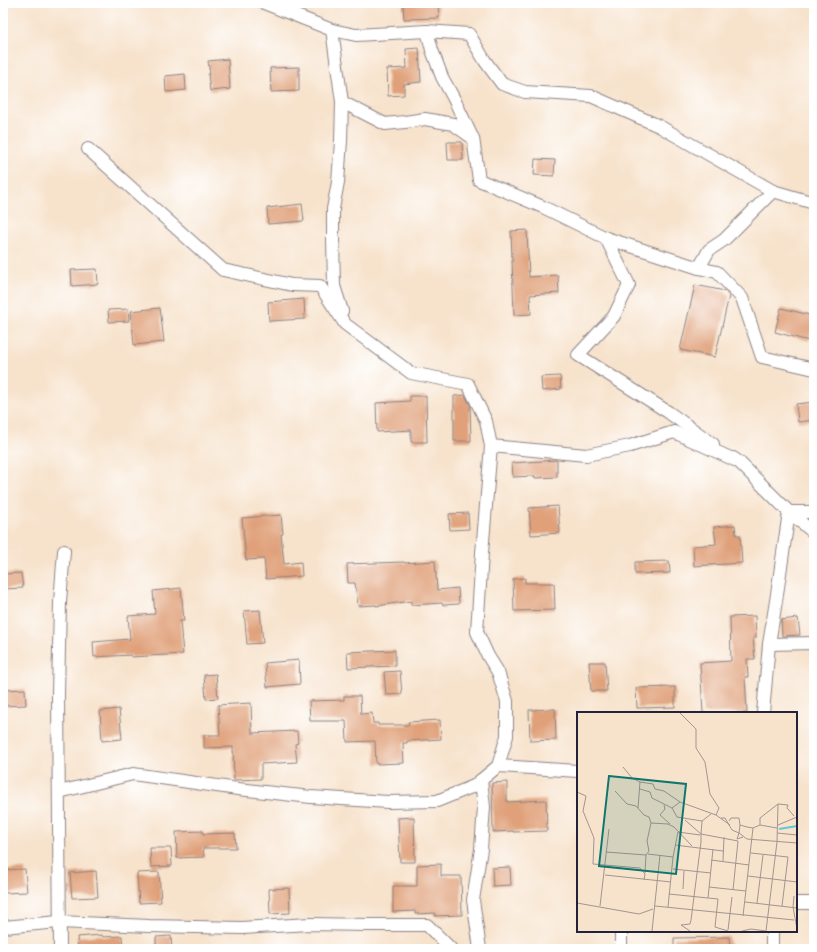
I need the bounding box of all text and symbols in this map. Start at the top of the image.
inset map [577,712,797,932]

